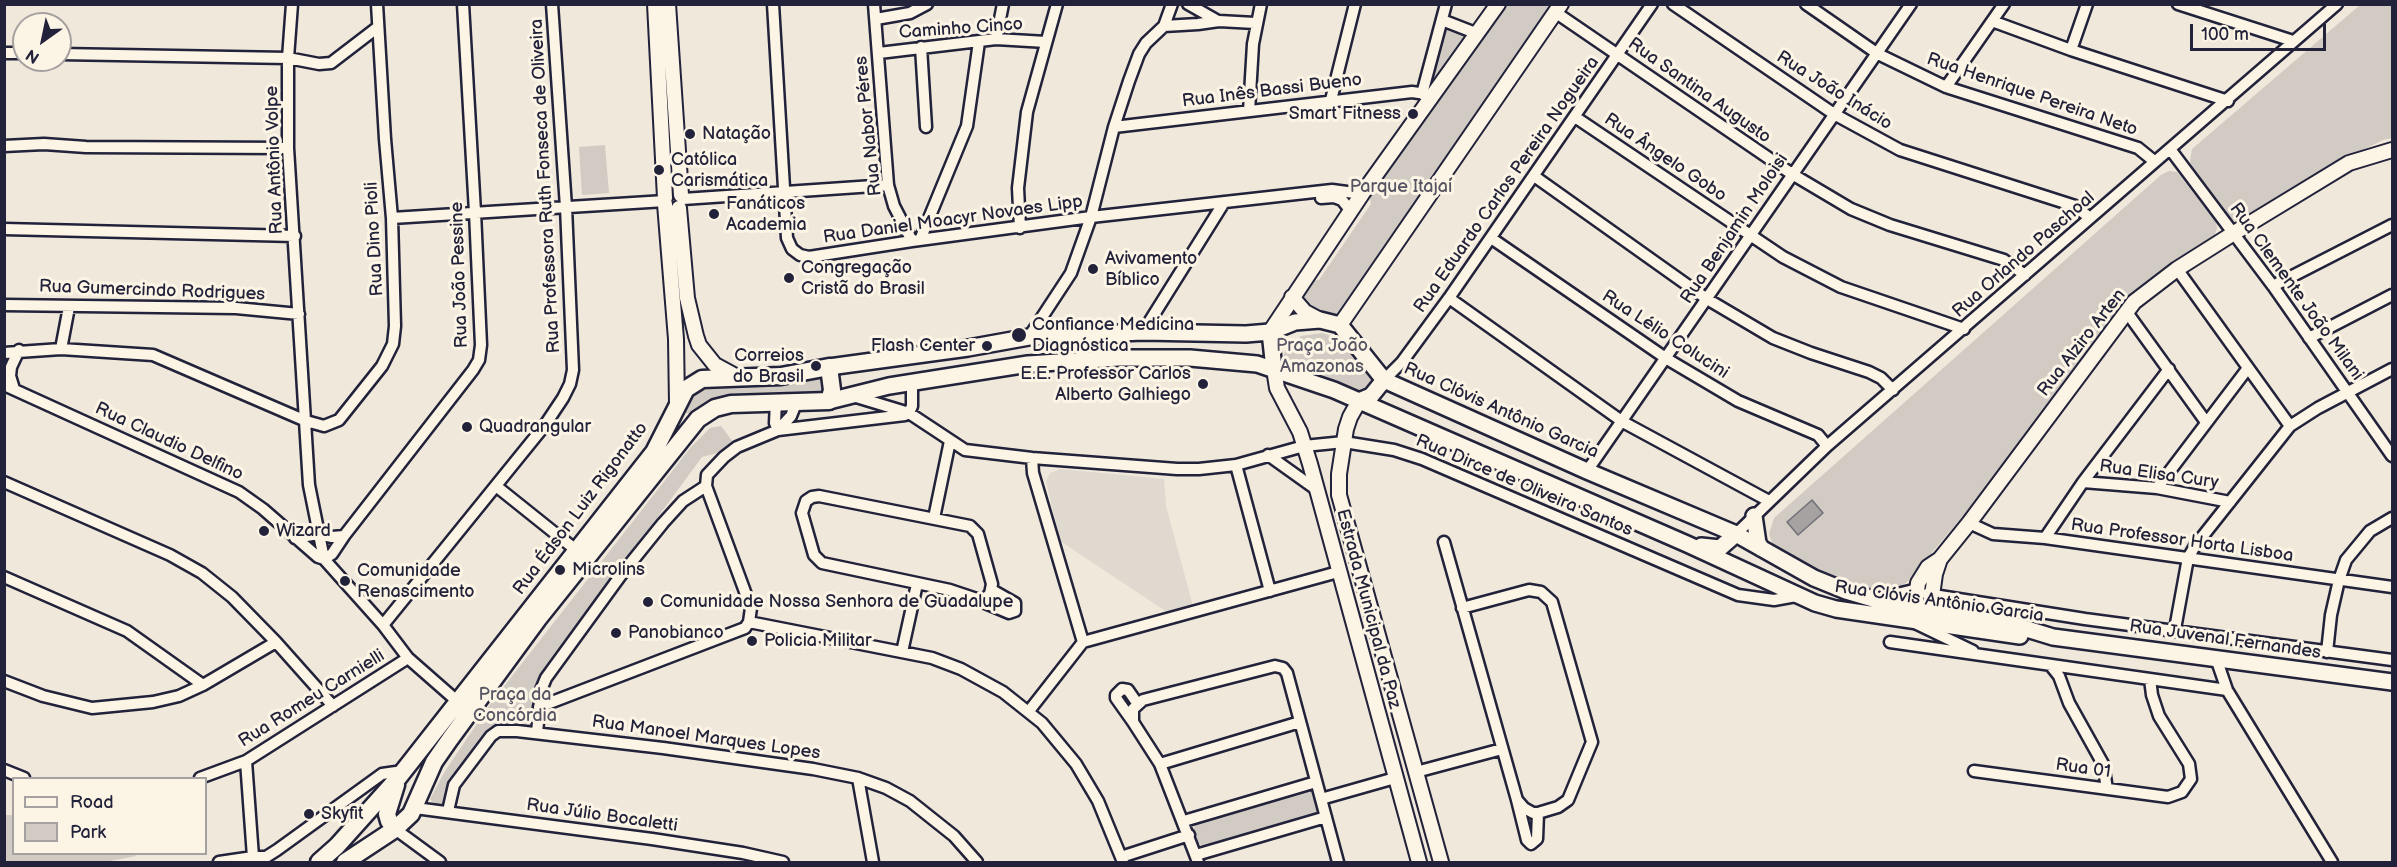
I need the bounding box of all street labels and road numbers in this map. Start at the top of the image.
street label: Caminho Cinco [898,14,1024,44]
street label: Rua Professora Ruth Fonseca de Oliveira [526,18,566,354]
street label: Rua Santina Augusto [1623,34,1775,148]
street label: Rua João Inácio [1772,47,1896,135]
street label: Rua Henrique Pereira Neto [1924,49,2140,141]
street label: Rua Eduardo Carlos Pereira Nogueira [1410,53,1604,317]
street label: Rua Nabor Péres [851,55,887,197]
street label: Rua Inês Bassi Bueno [1181,69,1363,113]
street label: Rua Antônio Volpe [262,85,288,235]
street label: Rua Ângelo Gobo [1600,109,1730,207]
street label: Rua Benjamin Moloisi [1677,150,1793,308]
street label: Rua Dino Pioli [361,181,389,297]
street label: Rua Orlando Paschoal [1948,187,2100,323]
street label: Rua Daniel Moacyr Novaes Lipp [822,191,1084,249]
street label: Rua Clemente João Milani [2224,199,2368,385]
street label: Rua João Pessine [447,201,473,349]
street label: Rua Gumercindo Rodrigues [38,276,266,306]
street label: Rua Alziro Arten [2033,285,2131,401]
street label: Rua Lélio Colucini [1597,286,1733,384]
street label: Rua Clóvis Antônio Garcia [1400,358,1602,464]
street label: Rua Claudio Delfino [91,398,247,486]
street label: Rua Édson Luiz Rigonatto [509,418,653,600]
street label: Rua Dirce de Oliveira Santos [1412,430,1636,542]
street label: Rua Elisa Cury [2098,456,2220,494]
street label: Estrada Municipal da Paz [1331,507,1405,711]
street label: Rua Professor Horta Lisboa [2069,515,2295,567]
street label: Rua Clóvis Antônio Garcia [1833,577,2045,627]
street label: Rua Juvenal Fernandes [2128,616,2322,664]
street label: Rua Romeu Carnielli [235,645,389,753]
street label: Rua Manoel Marques Lopes [590,711,822,765]
street label: Rua 01 [2054,754,2112,784]
street label: Rua Júlio Bocaletti [525,795,679,837]

